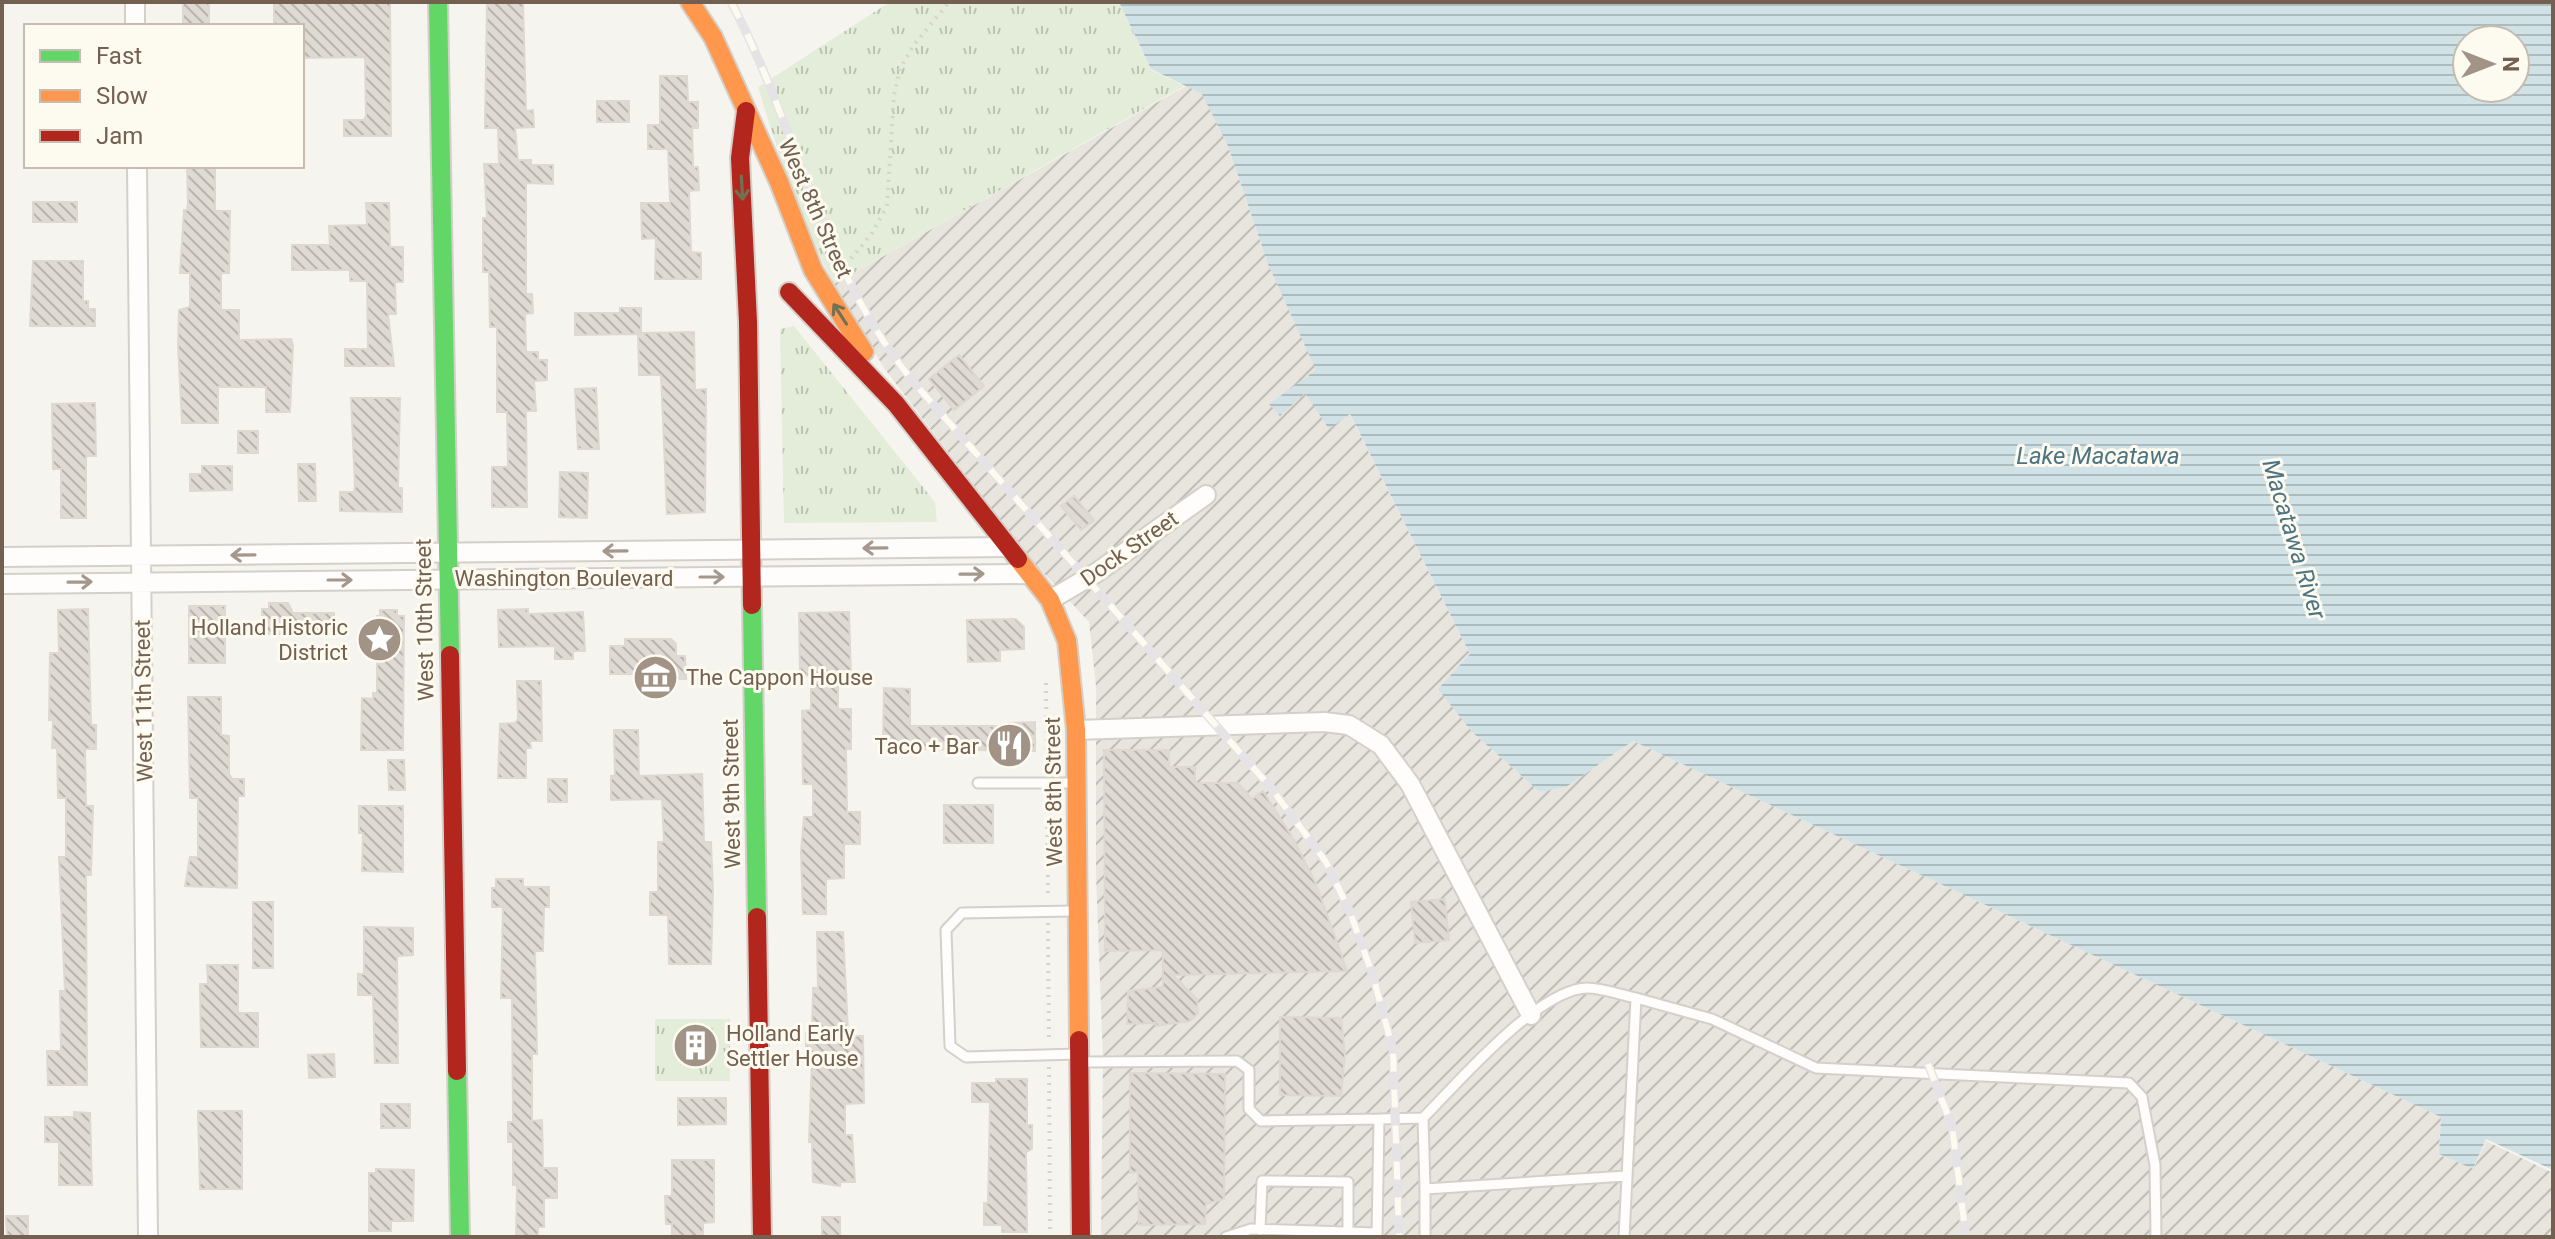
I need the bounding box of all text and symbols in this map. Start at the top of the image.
legend [24,24,304,168]
north arrow [2451,24,2531,104]
text: Fast [96,42,142,70]
text: N [2498,56,2523,72]
text: Slow [96,82,148,110]
text: Jam [96,122,143,150]
street label: West 8th Street [774,135,857,282]
one-way arrow [734,174,749,201]
one-way arrow [832,303,849,325]
water label: Lake Macatawa [2016,442,2180,470]
water label: Macatawa River [2256,456,2332,623]
street label: Dock Street [1076,506,1183,591]
street label: West 10th Street [411,539,438,701]
one-way arrow [862,540,889,556]
one-way arrow [602,543,629,559]
one-way arrow [230,547,257,563]
street label: Washington Boulevard [455,566,673,591]
one-way arrow [958,566,985,582]
one-way arrow [698,569,725,585]
one-way arrow [326,572,353,588]
one-way arrow [66,575,93,590]
place label: Holland Historic District [191,615,348,665]
place icon: Holland Historic District [355,616,403,664]
street label: West 11th Street [130,620,157,782]
museum icon: The Cappon House [631,653,679,701]
place label: The Cappon House [686,665,873,690]
street label: West 8th Street [1040,717,1067,867]
street label: West 9th Street [718,719,745,869]
restaurant icon: Taco + Bar [986,722,1034,770]
place label: Taco + Bar [875,734,980,759]
place label: Holland Early Settler House [726,1021,858,1071]
building icon: Holland Early Settler House [671,1022,719,1070]

